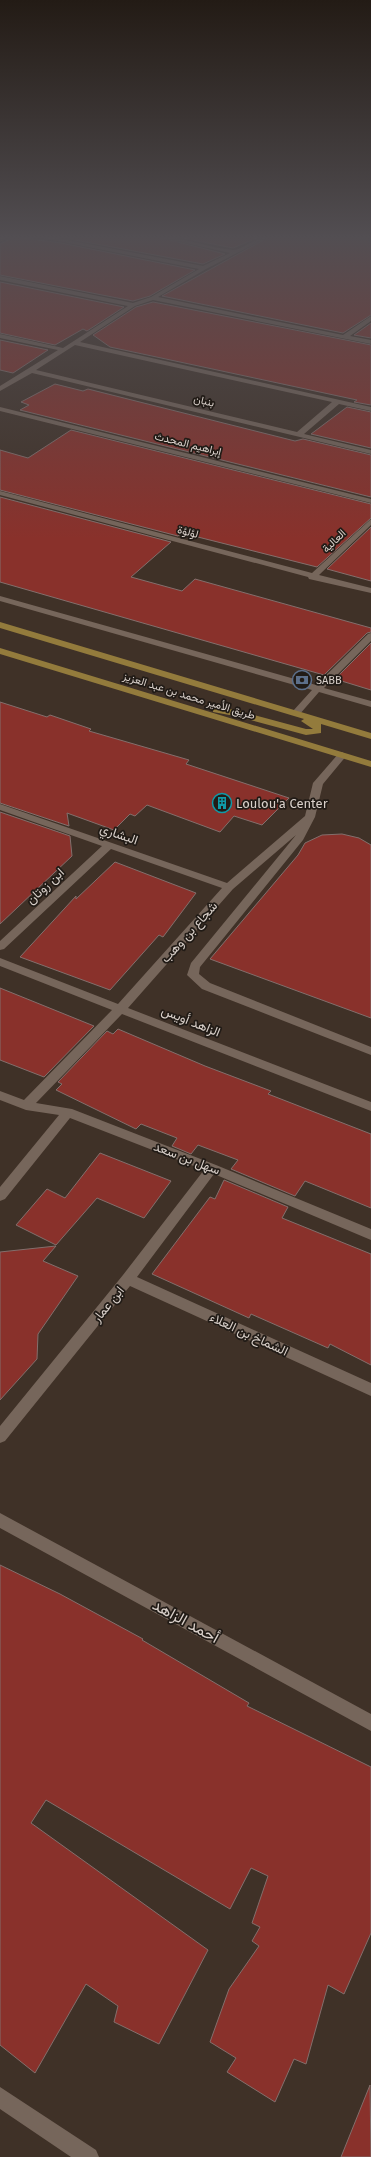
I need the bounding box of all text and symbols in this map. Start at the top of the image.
street label: بنبان [192,392,216,410]
street label: إبراهيم المحدث [153,429,223,460]
street label: لؤلؤة [176,523,200,541]
street label: العالية [319,527,349,555]
street label: طريق الأمير محمد بن عبد العزيز [120,669,257,722]
bank icon: SABB [291,669,313,691]
place label: SABB [316,674,342,687]
building icon: Loulou'a Center [211,792,233,814]
place label: Loulou'a Center [236,796,328,811]
street label: البشاري [97,821,140,850]
street label: ابن زوتان [23,865,68,908]
street label: شجاع بن وهب [158,898,222,967]
street label: الزاهد أويس [159,1002,223,1041]
street label: سهل بن سعد [151,1138,222,1179]
street label: ابن عمار [88,1283,128,1326]
street label: الشماخ بن العلاء [207,1309,291,1361]
street label: أحمد الزاهد [149,1595,223,1648]

